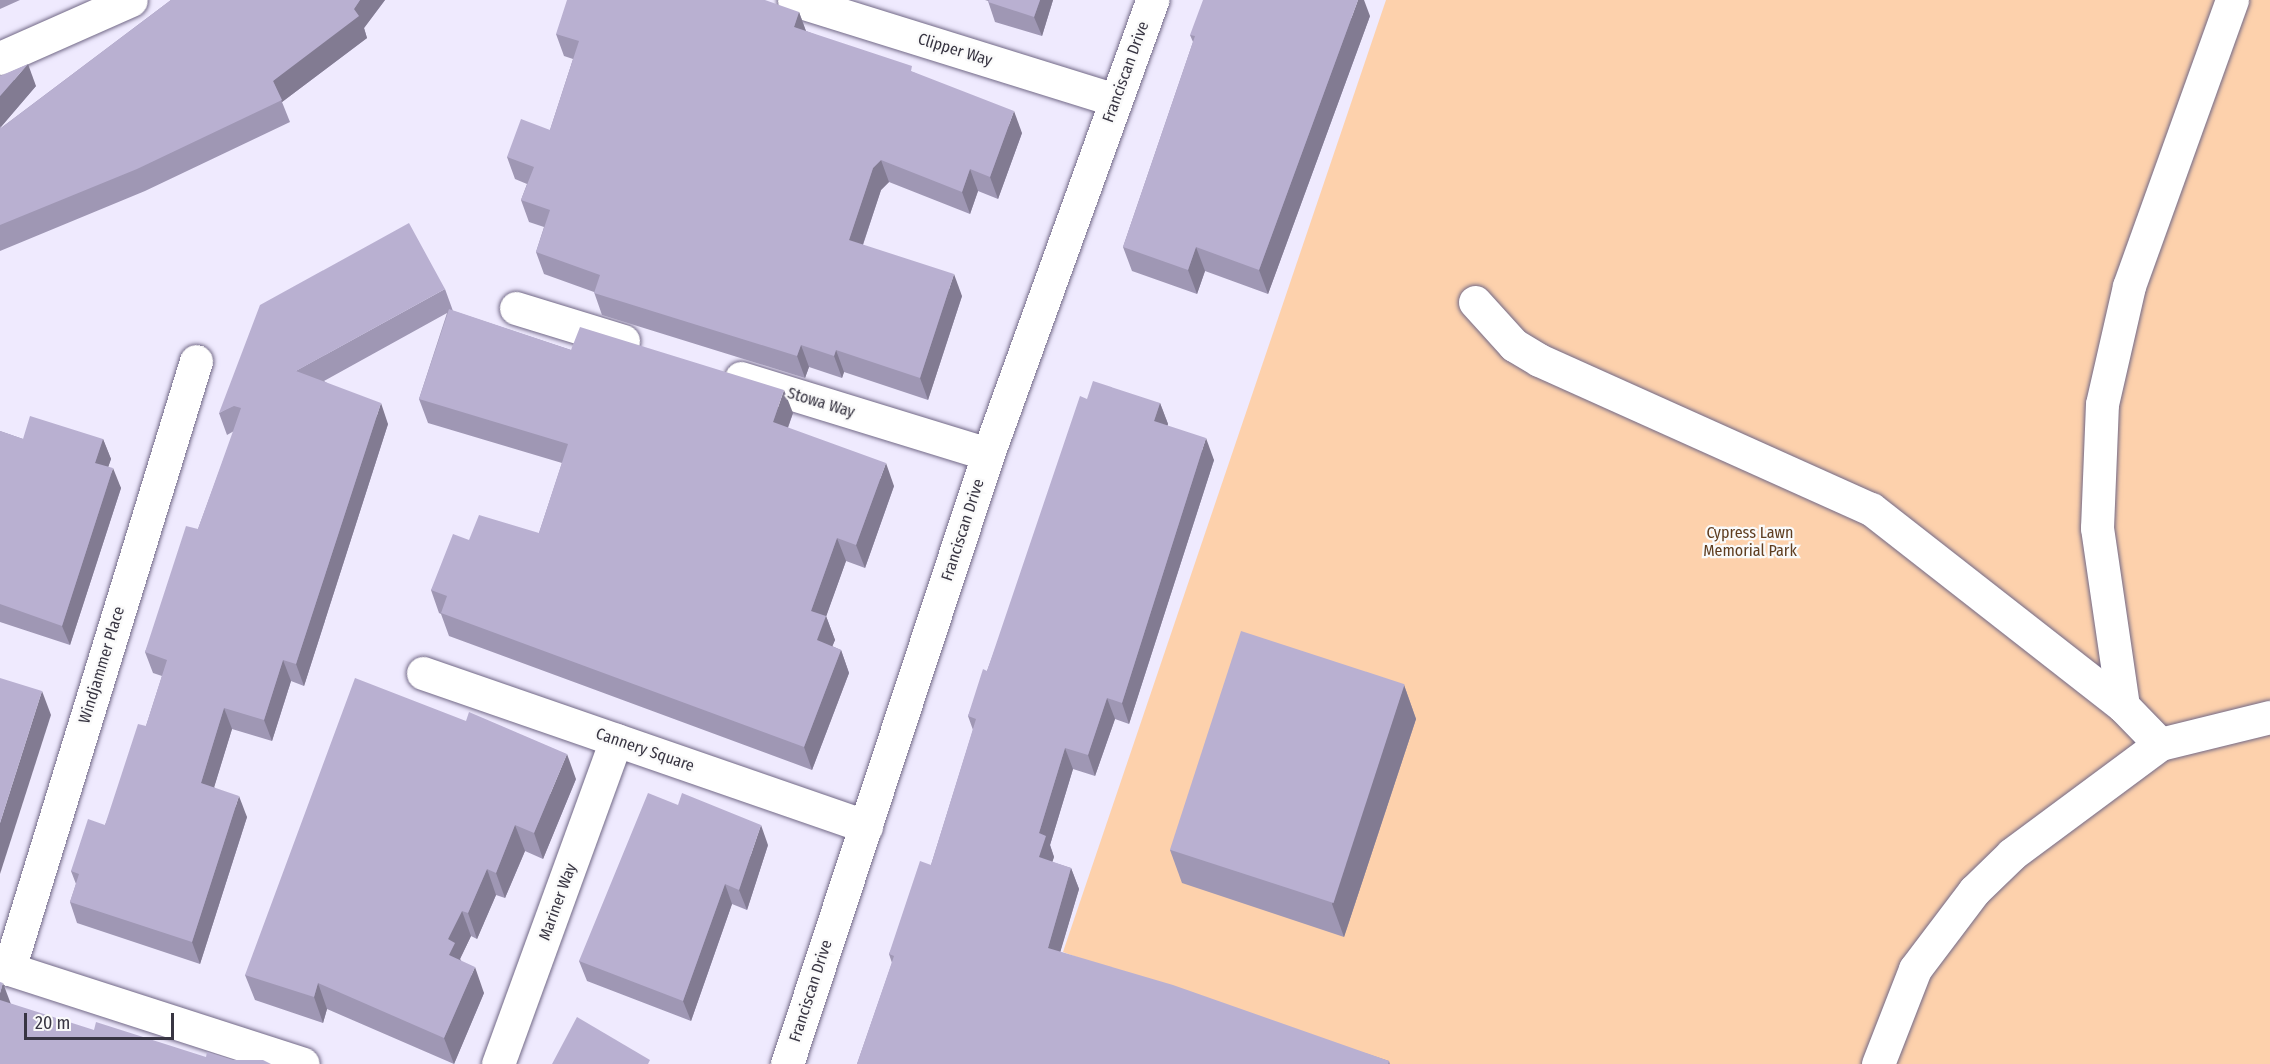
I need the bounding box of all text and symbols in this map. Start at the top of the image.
street label: Franciscan Drive [1099,19,1153,125]
street label: Clipper Way [916,30,994,70]
street label: Stowa Way [785,384,857,422]
street label: Franciscan Drive [937,477,989,583]
park label: Cypress Lawn Memorial Park [1703,523,1797,561]
street label: Windjammer Place [75,604,129,726]
street label: Cannery Square [593,724,697,776]
street label: Mariner Way [535,861,581,943]
street label: Franciscan Drive [785,938,837,1044]
scale bar [27,1001,177,1039]
text: 20 m [35,1012,70,1034]

